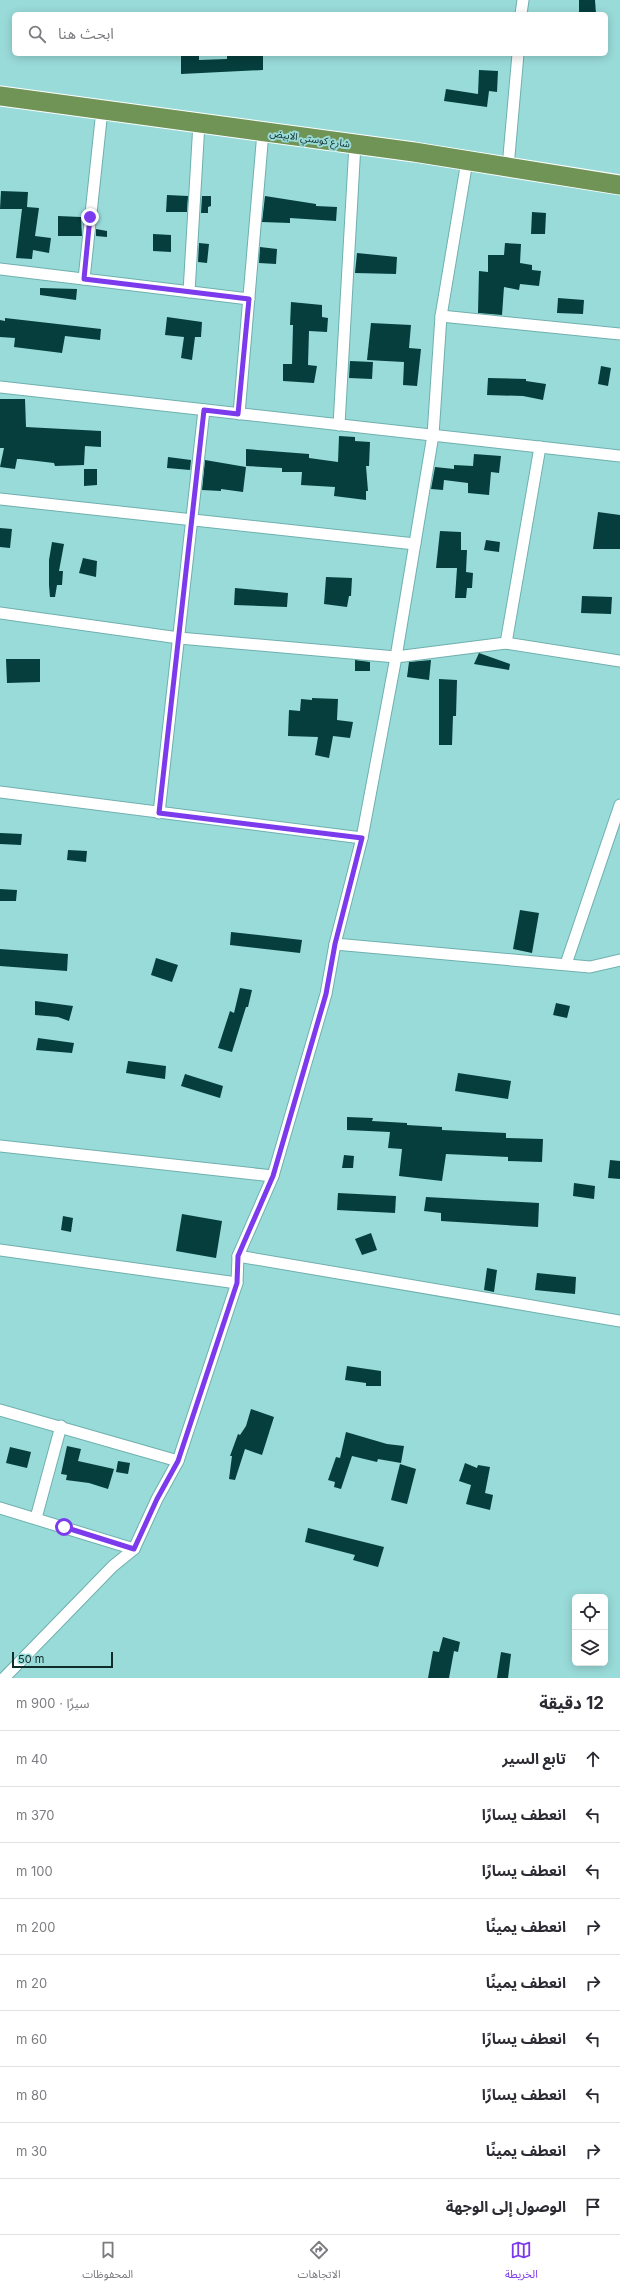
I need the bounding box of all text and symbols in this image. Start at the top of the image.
search box [12,12,608,56]
icon: search [26,23,48,45]
text: ابحث هنا [58,24,114,43]
street label: شارع كوستي الابيض [269,126,351,152]
route end [81,208,99,226]
route start [55,1518,73,1536]
map controls [572,1594,608,1666]
button: locate [572,1594,608,1630]
button: layers [572,1630,608,1666]
scale bar [12,1650,113,1669]
text: 50 m [18,1652,44,1666]
text: 12 دقيقة [539,1693,604,1713]
text: سيرًا · 900 m [16,1695,90,1711]
icon: ahead [582,1748,604,1770]
text: تابع السير [502,1749,566,1768]
text: 40 m [16,1751,48,1767]
icon: left [582,1804,604,1826]
text: انعطف يسارًا [482,1805,566,1824]
text: 370 m [16,1807,54,1823]
icon: left [582,1860,604,1882]
text: انعطف يسارًا [482,1861,566,1880]
text: 100 m [16,1863,53,1879]
icon: right [582,1916,604,1938]
text: انعطف يمينًا [486,1917,566,1936]
text: 200 m [16,1919,55,1935]
icon: right [582,1972,604,1994]
text: انعطف يمينًا [486,1973,566,1992]
text: 20 m [16,1975,47,1991]
icon: left [582,2028,604,2050]
text: انعطف يسارًا [482,2029,566,2048]
text: 60 m [16,2031,47,2047]
icon: left [582,2084,604,2106]
text: انعطف يسارًا [482,2085,566,2104]
text: 80 m [16,2087,47,2103]
icon: right [582,2140,604,2162]
text: انعطف يمينًا [486,2141,566,2160]
text: 30 m [16,2143,47,2159]
icon: arrive [582,2196,604,2218]
text: الوصول إلى الوجهة [446,2197,566,2216]
tab: المحفوظات [82,2239,133,2286]
tab: الاتجاهات [298,2239,341,2286]
tab: الخريطة [505,2239,538,2286]

